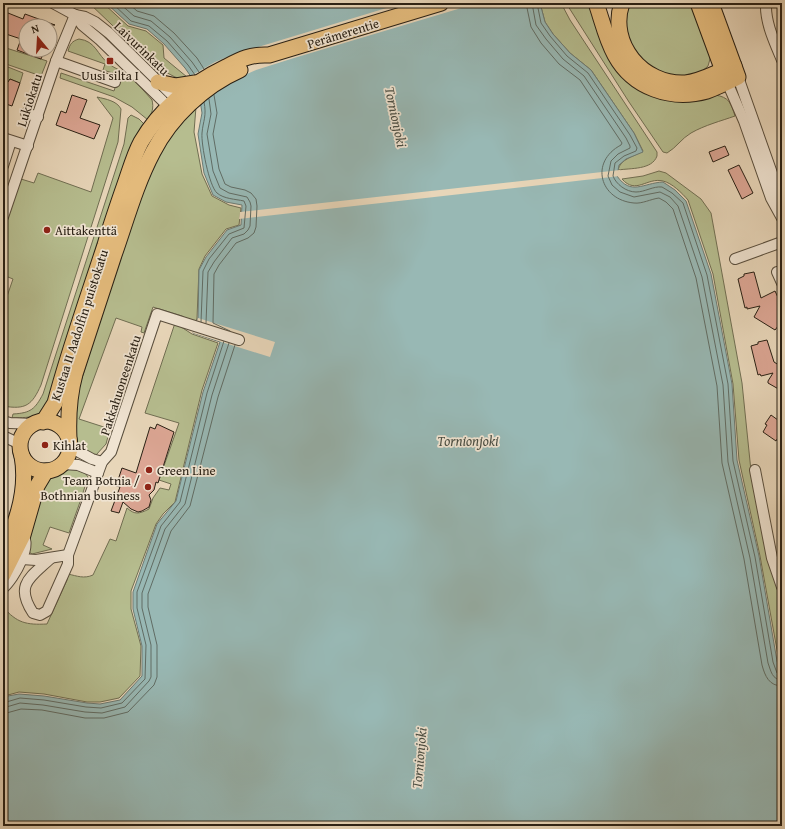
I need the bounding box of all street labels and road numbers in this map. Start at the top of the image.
street label: Perämerentie [305,14,381,53]
street label: Laivurinkatu [110,17,174,80]
street label: Lukiokatu [12,71,47,129]
street label: Kustaa II Aadolfin puistokatu [46,247,113,403]
street label: Pakkahuoneenkatu [95,332,146,438]

